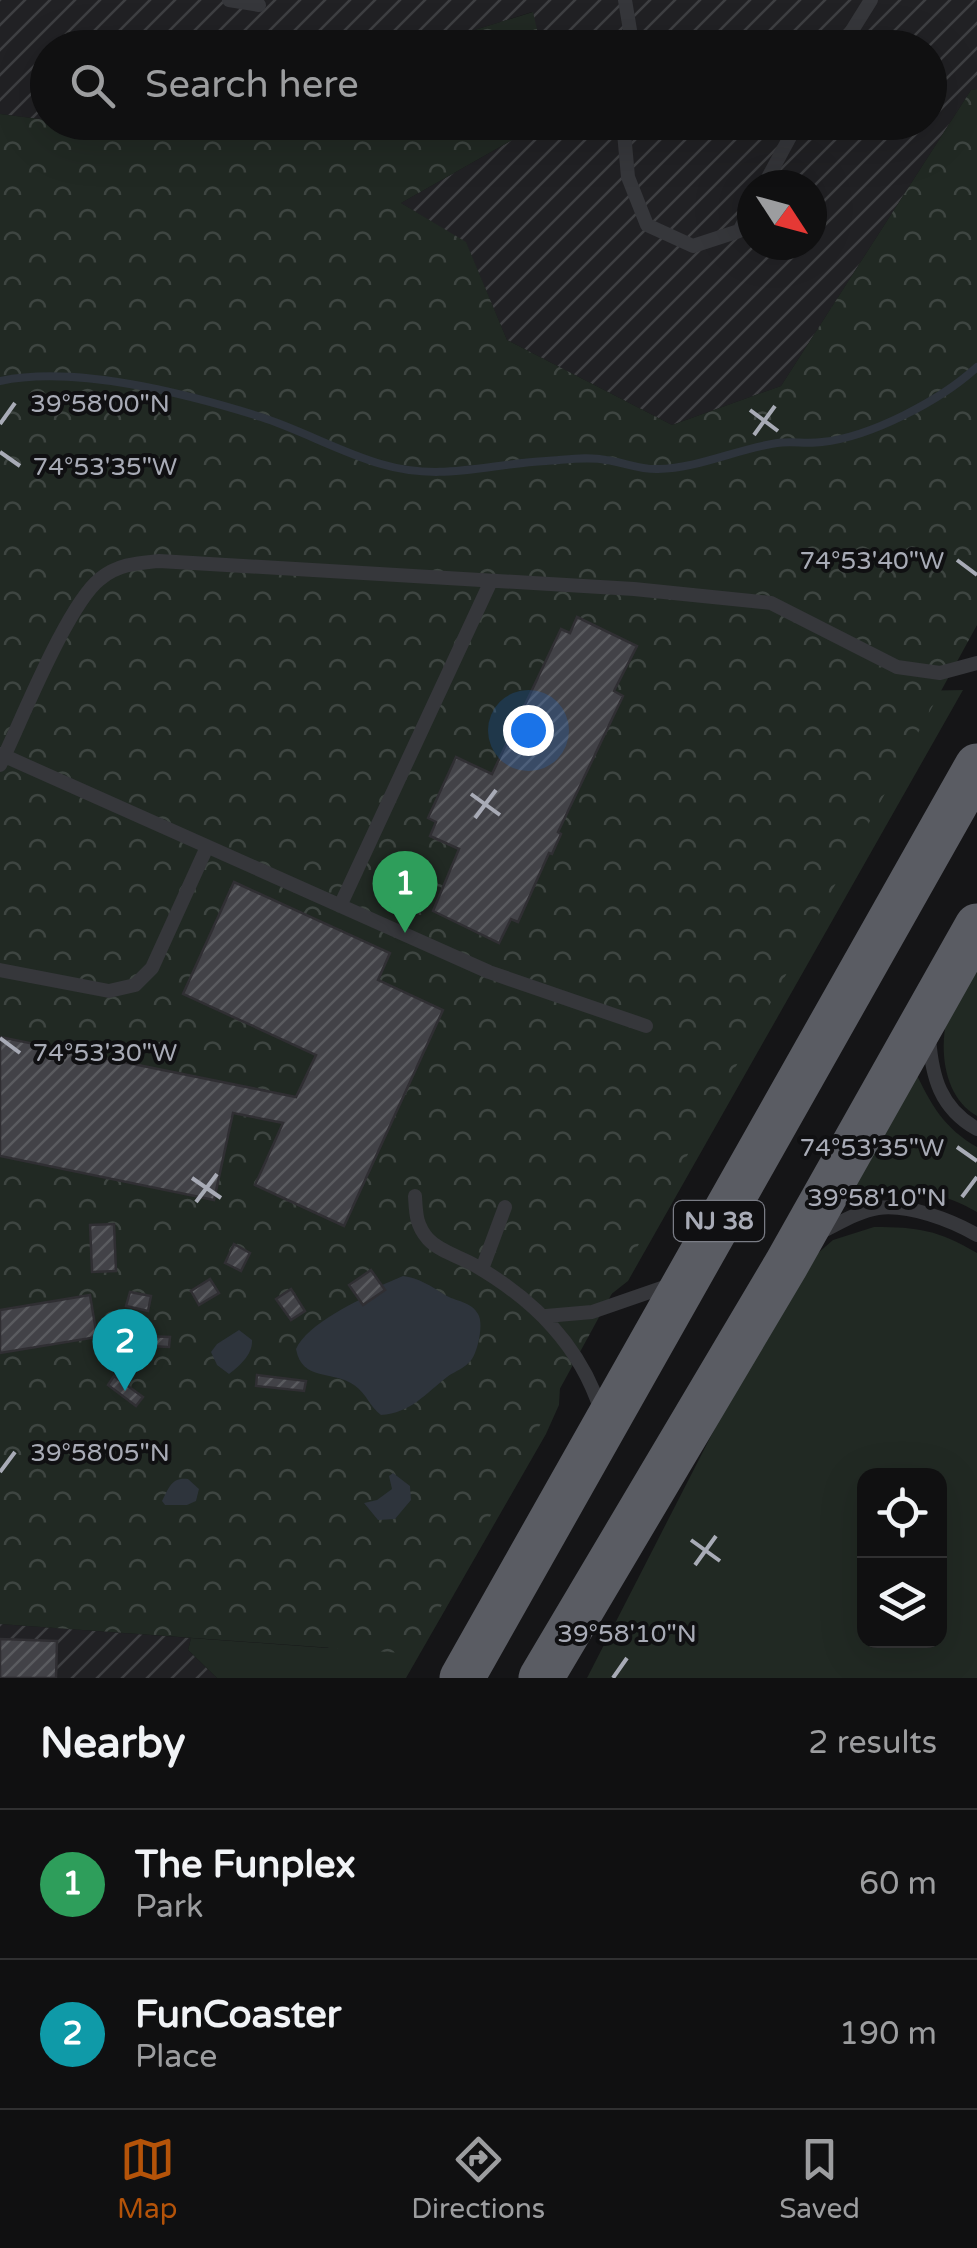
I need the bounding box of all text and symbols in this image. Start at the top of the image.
search box [30,30,947,140]
icon: search [65,58,120,113]
text: Search here [145,62,359,108]
north arrow [737,170,827,260]
text: 39°58'00"N [30,389,170,419]
text: 74°53'35"W [33,452,177,482]
text: 74°53'40"W [800,546,944,576]
your location [503,705,554,756]
pin: 1 [372,850,438,933]
text: 74°53'30"W [33,1038,177,1068]
text: 74°53'35"W [800,1133,944,1163]
text: 39°58'10"N [807,1183,947,1213]
road number: NJ 38 [674,1201,764,1241]
pin: 2 [92,1308,158,1391]
text: 39°58'05"N [30,1438,170,1468]
map controls [857,1468,947,1648]
button: locate [857,1468,947,1558]
button: layers [857,1558,947,1648]
text: 39°58'10"N [557,1619,697,1649]
text: Nearby [40,1718,185,1769]
text: 2 results [808,1724,937,1762]
text: The Funplex [135,1842,356,1888]
text: 1 [62,1865,83,1903]
text: 60 m [859,1865,937,1903]
text: Park [135,1888,203,1926]
text: FunCoaster [135,1992,341,2038]
text: 2 [62,2015,83,2053]
text: 190 m [839,2015,937,2053]
text: Place [135,2038,217,2076]
tab: Map [117,2132,177,2226]
tab: Directions [411,2132,545,2226]
tab: Saved [779,2132,860,2226]

